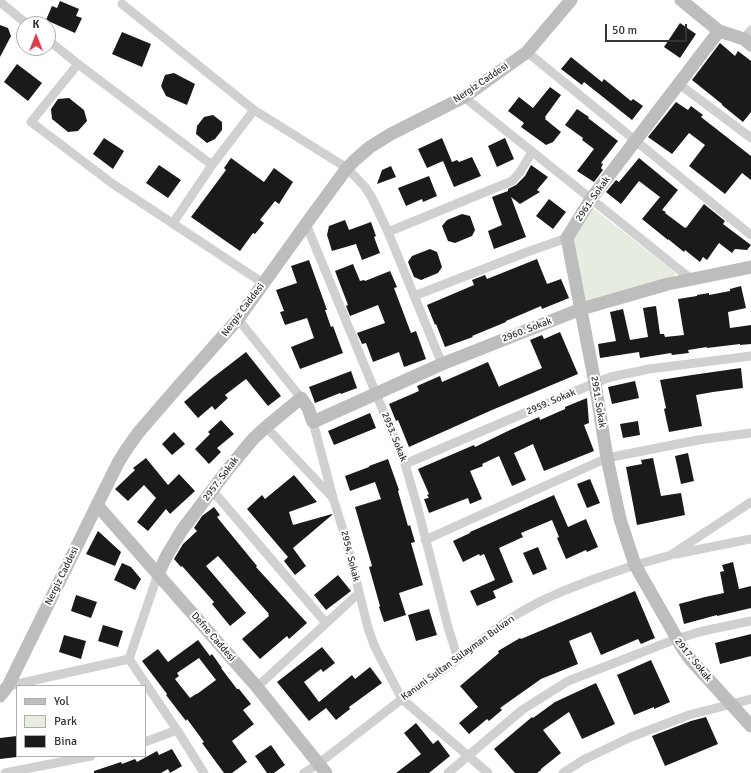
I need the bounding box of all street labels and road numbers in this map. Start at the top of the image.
street label: Nergiz Caddesi [451,60,511,106]
street label: 2961. Sokak [573,174,613,224]
street label: Nergiz Caddesi [219,281,267,339]
street label: 2960. Sokak [500,315,554,345]
street label: 2951. Sokak [588,375,608,429]
street label: 2959. Sokak [525,386,577,418]
street label: 2953. Sokak [379,411,409,463]
street label: 2957. Sokak [200,455,242,503]
street label: 2954. Sokak [338,529,362,583]
street label: Nergiz Caddesi [43,545,81,607]
street label: Defne Caddesi [188,610,238,664]
street label: Kanuni Sultan Sülayman Bulvarı [399,613,517,703]
street label: 2917. Sokak [672,636,714,684]

